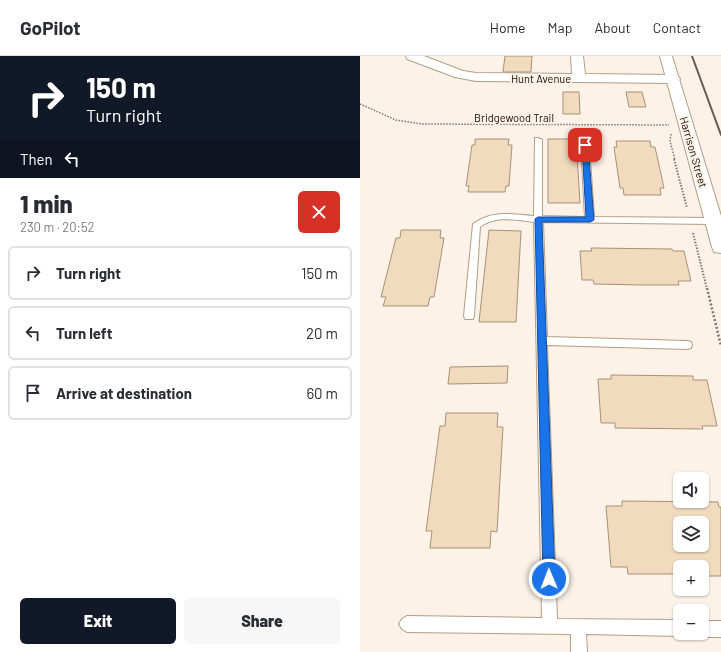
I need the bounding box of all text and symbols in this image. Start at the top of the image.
text: GoPilot [20,16,81,39]
text: Home [490,19,526,36]
text: Map [548,19,572,36]
text: About [594,19,631,36]
text: Contact [653,19,701,36]
text: 150 m [86,70,156,104]
icon: right [20,72,72,124]
street label: Hunt Avenue [511,72,571,85]
text: Turn right [86,104,162,126]
street label: Bridgewood Trail [474,111,554,124]
street label: Harrison Street [678,115,710,189]
pin [568,128,602,162]
icon: arrive [574,134,596,156]
icon: left [61,148,83,170]
text: Then [20,150,53,168]
text: 1 min [20,189,73,218]
button: close [298,191,340,233]
text: 230 m · 20:52 [20,219,95,235]
icon: right [22,262,44,284]
text: Turn right [56,264,121,282]
text: 150 m [301,264,338,282]
icon: left [22,322,44,344]
text: Turn left [56,324,112,342]
text: 20 m [306,324,338,342]
icon: arrive [22,382,44,404]
text: Arrive at destination [56,384,192,402]
text: 60 m [306,384,338,402]
map controls [673,472,709,640]
button: sound [673,472,709,508]
button: layers [673,516,709,552]
position arrow [528,558,570,600]
button: + [673,560,709,596]
button: Exit [20,598,176,644]
button: Share [184,598,340,644]
button: − [673,604,709,640]

